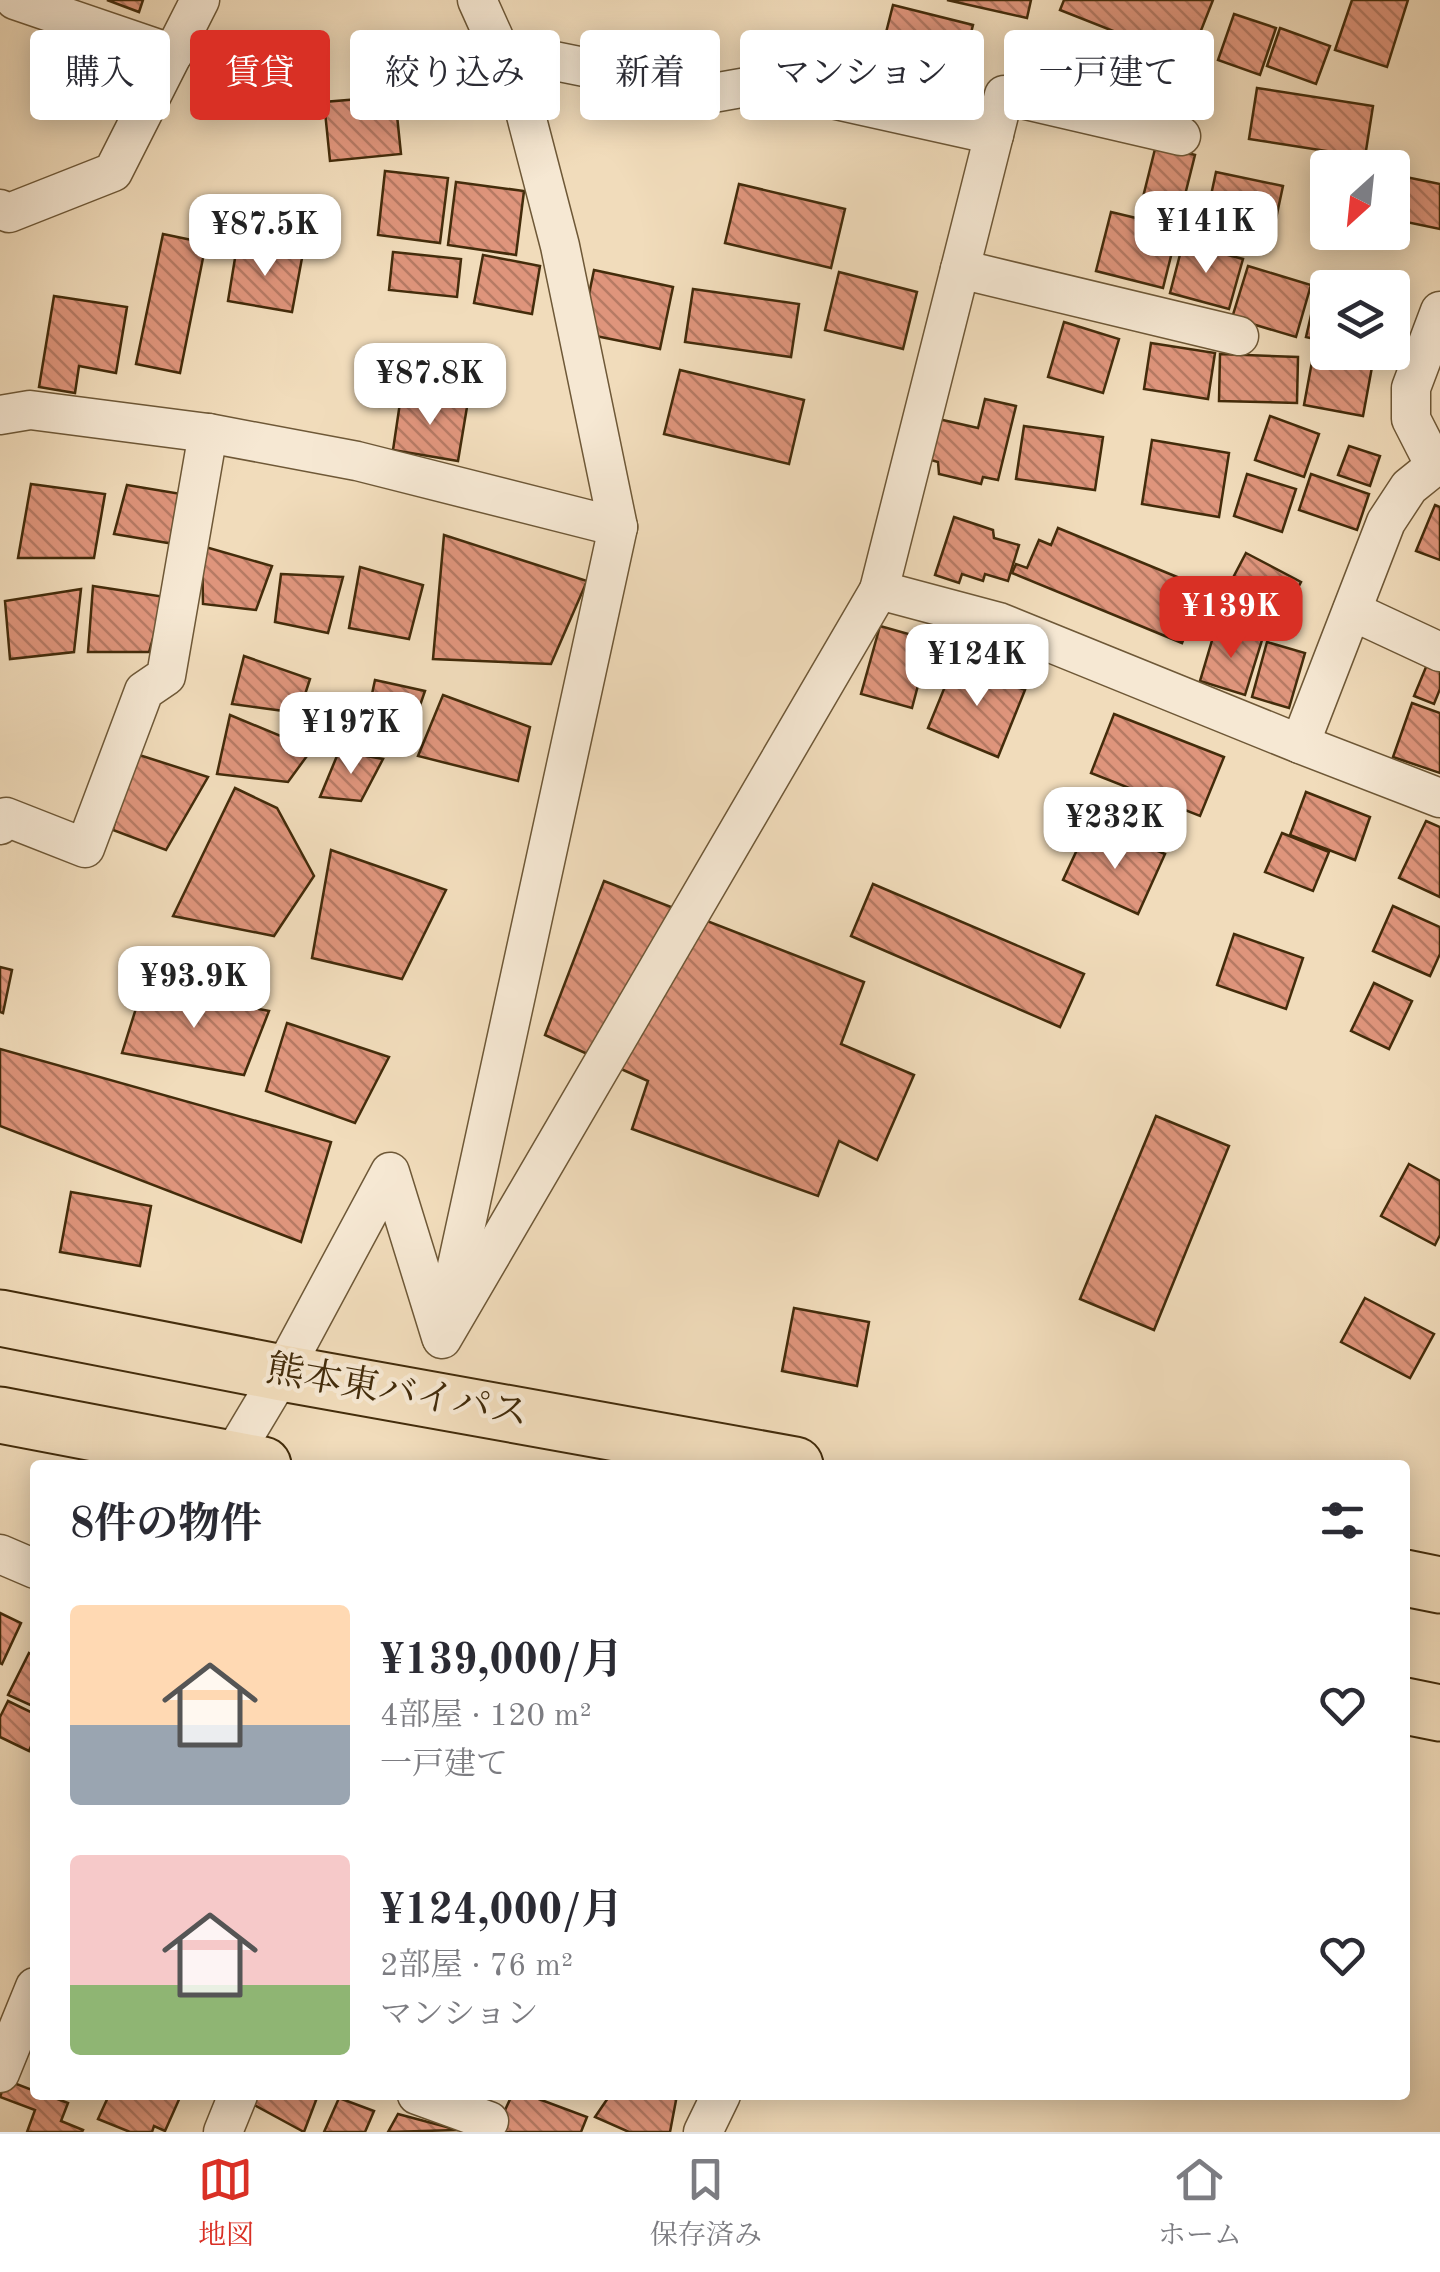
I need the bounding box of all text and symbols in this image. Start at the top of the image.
chip: 購入 [30,30,170,120]
chip: 賃貸 [190,30,330,120]
chip: 絞り込み [350,30,560,120]
chip: 新着 [580,30,720,120]
chip: マンション [740,30,984,120]
chip: 一戸建て [1004,30,1214,120]
north arrow [1310,150,1410,250]
map controls [1310,150,1410,370]
pin: ¥141K [1136,191,1276,276]
pin: ¥87.5K [184,194,346,279]
text: ¥141K [1157,207,1255,239]
text: ¥87.5K [211,210,319,242]
button: layers [1310,270,1410,370]
pin: ¥87.8K [349,343,511,428]
text: ¥87.8K [376,359,484,391]
pin: ¥139K [1161,576,1301,661]
text: ¥139K [1182,592,1280,624]
pin: ¥124K [907,624,1047,709]
text: ¥124K [928,640,1026,672]
pin: ¥197K [281,692,421,777]
text: ¥197K [302,708,400,740]
pin: ¥232K [1045,787,1185,872]
text: ¥232K [1066,803,1164,835]
pin: ¥93.9K [113,946,275,1031]
text: ¥93.9K [140,962,248,994]
street label: 熊本東バイパス [263,1347,532,1435]
icon: filters [1315,1493,1370,1548]
text: 8件の物件 [70,1505,262,1547]
text: ¥139,000/月 [380,1641,623,1683]
icon: home [150,1645,270,1765]
icon: heart [1315,1678,1370,1733]
text: 4部屋 · 120 m² [380,1701,592,1733]
text: 一戸建て [380,1750,508,1782]
text: ¥124,000/月 [380,1891,623,1933]
icon: home [150,1895,270,2015]
icon: heart [1315,1928,1370,1983]
text: 2部屋 · 76 m² [380,1951,573,1983]
text: マンション [380,2000,539,2032]
tab: 地図 [198,2152,254,2255]
tab: 保存済み [650,2152,762,2255]
tab: ホーム [1158,2152,1242,2255]

